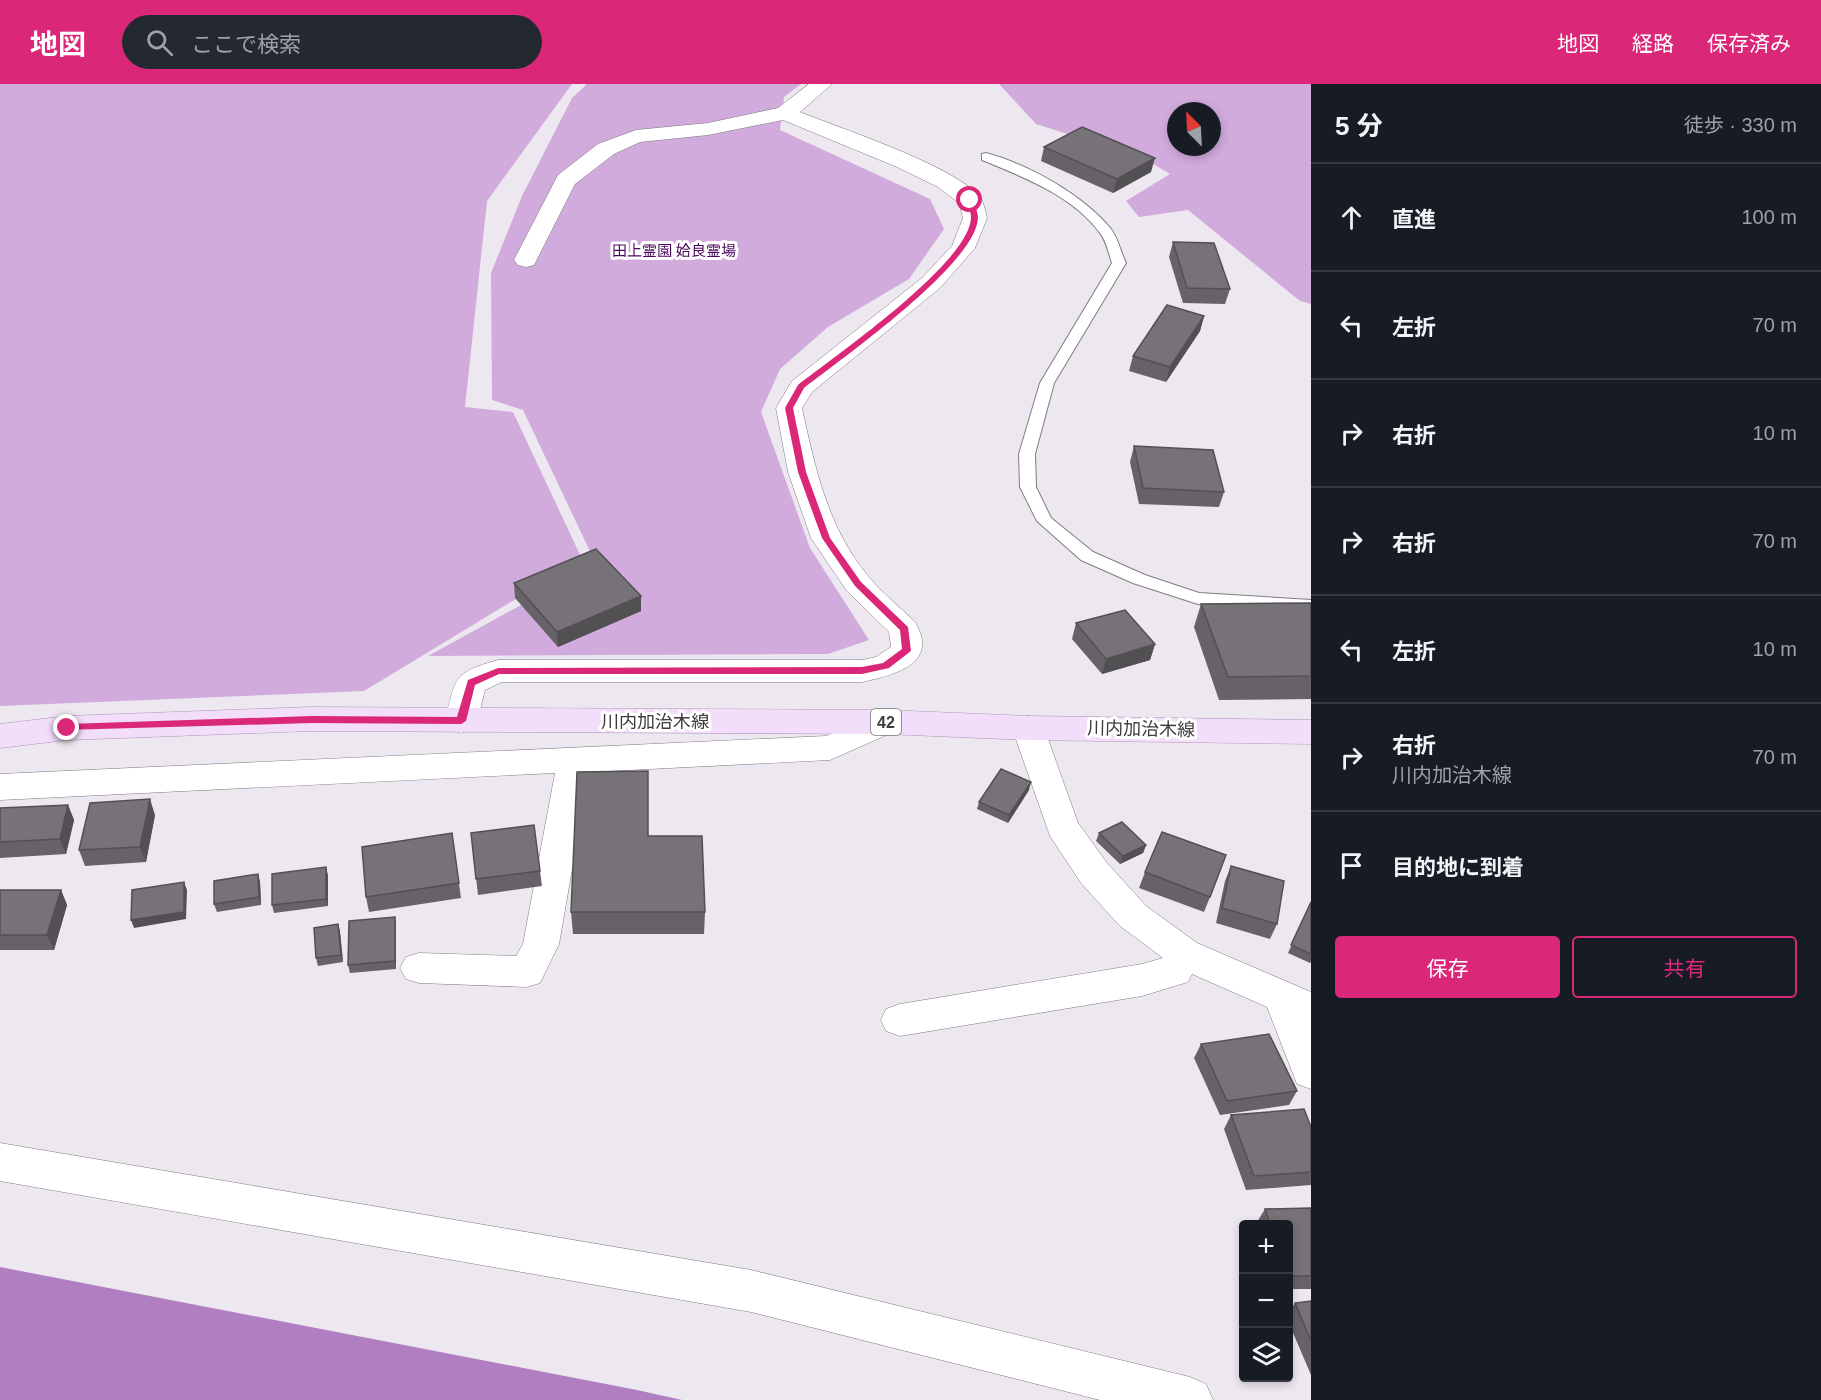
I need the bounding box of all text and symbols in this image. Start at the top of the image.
search box [122,15,542,69]
icon: search [143,26,176,59]
text: 地図 [30,29,86,60]
text: ここで検索 [191,32,301,57]
text: 地図 [1557,32,1599,55]
text: 経路 [1632,32,1674,55]
text: 保存済み [1707,32,1791,55]
north arrow [1167,102,1221,156]
text: 5 分 [1335,111,1383,141]
text: 徒歩 · 330 m [1684,114,1797,136]
route start [956,186,982,212]
icon: ahead [1335,201,1368,234]
text: 100 m [1741,206,1797,228]
text: 直進 [1392,207,1436,232]
park label: 田上霊園 姶良霊場 [612,242,736,259]
icon: left [1335,309,1368,342]
text: 70 m [1753,314,1797,336]
text: 左折 [1392,315,1436,340]
icon: right [1335,417,1368,450]
text: 10 m [1753,422,1797,444]
text: 右折 [1392,423,1436,448]
icon: right [1335,525,1368,558]
text: 70 m [1753,530,1797,552]
text: 右折 [1392,531,1436,556]
icon: left [1335,633,1368,666]
text: 10 m [1753,638,1797,660]
text: 左折 [1392,639,1436,664]
road number: 42 [871,709,901,735]
street label: 川内加治木線 [601,712,709,732]
route end [53,714,79,740]
street label: 川内加治木線 [1087,718,1195,740]
text: 右折 [1392,733,1436,758]
icon: right [1335,741,1368,774]
text: 70 m [1753,746,1797,768]
text: 川内加治木線 [1392,764,1512,786]
icon: arrive [1335,849,1368,882]
text: 目的地に到着 [1392,855,1524,880]
button: 保存 [1335,936,1560,998]
button: 共有 [1572,936,1797,998]
map controls [1239,1220,1293,1382]
button: + [1239,1220,1293,1274]
button: − [1239,1274,1293,1328]
button: layers [1239,1328,1293,1382]

